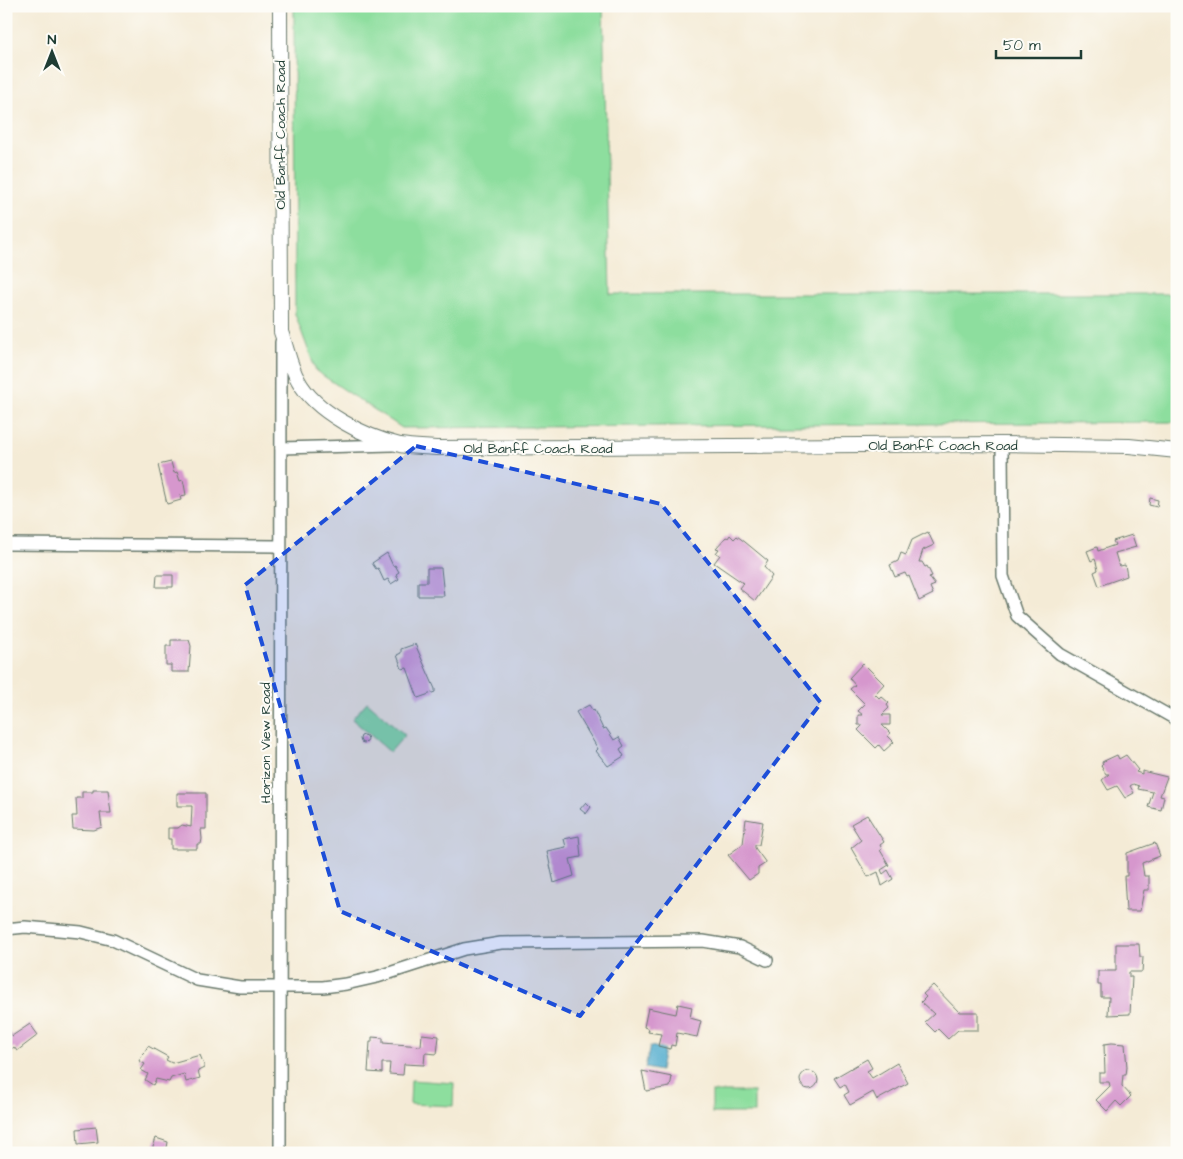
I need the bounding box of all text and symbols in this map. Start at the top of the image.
north arrow [28,28,78,78]
scale bar [996,28,1080,60]
text: N [48,30,57,50]
text: 50 m [1003,35,1041,56]
street label: Old Banff Coach Road [271,60,291,210]
street label: Old Banff Coach Road [868,436,1018,456]
street label: Old Banff Coach Road [463,439,613,459]
street label: Horizon View Road [256,682,276,804]

